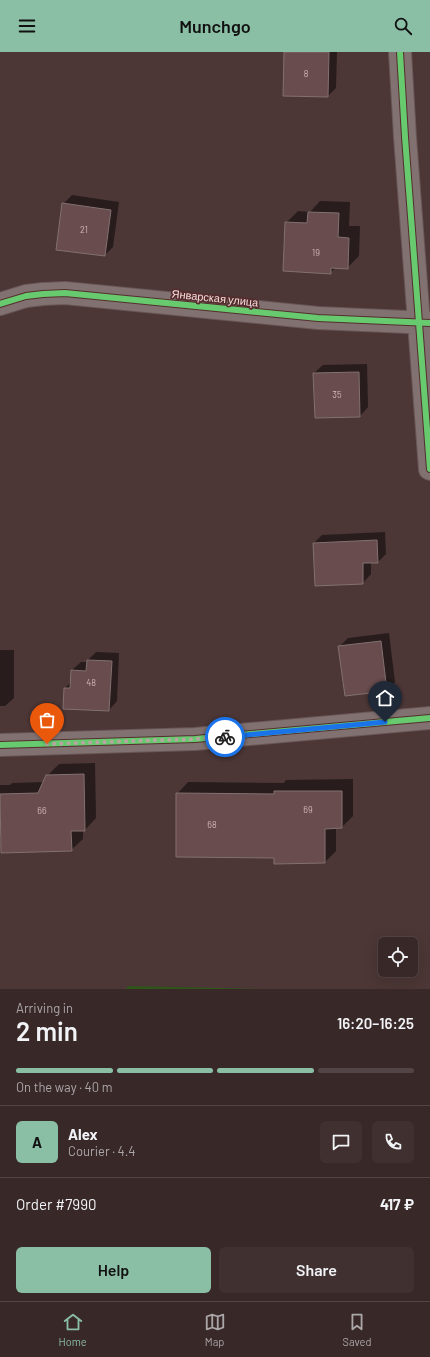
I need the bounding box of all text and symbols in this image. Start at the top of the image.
icon: menu [16,15,38,37]
text: Munchgo [179,15,251,37]
icon: search [392,15,414,37]
house number: 8 [304,68,309,79]
house number: 21 [80,224,88,235]
house number: 19 [312,247,320,258]
street label: Январская улица [171,286,260,309]
house number: 35 [332,389,342,400]
house number: 48 [86,677,96,688]
pin [368,681,402,722]
icon: home [374,687,396,709]
pin [30,703,64,744]
icon: bag [36,709,58,731]
courier [205,717,245,757]
icon: bike [214,726,236,748]
house number: 69 [303,804,313,815]
house number: 66 [37,805,47,816]
house number: 68 [207,819,217,830]
map controls [378,937,418,977]
button: locate [378,937,418,977]
text: Arriving in [16,1000,73,1016]
text: 16:20–16:25 [337,1014,414,1032]
text: 2 min [16,1015,78,1046]
text: On the way · 40 m [16,1079,112,1095]
button: chat [320,1121,362,1163]
button: phone [372,1121,414,1163]
text: Alex [68,1125,98,1143]
text: A [32,1133,42,1151]
text: Courier · 4.4 [68,1143,136,1159]
text: Order #7990 [16,1195,96,1213]
text: 417 ₽ [380,1195,414,1213]
button: Help [16,1247,211,1293]
button: Share [219,1247,414,1293]
tab: Home [59,1311,87,1348]
tab: Map [204,1311,226,1348]
tab: Saved [343,1311,371,1348]

